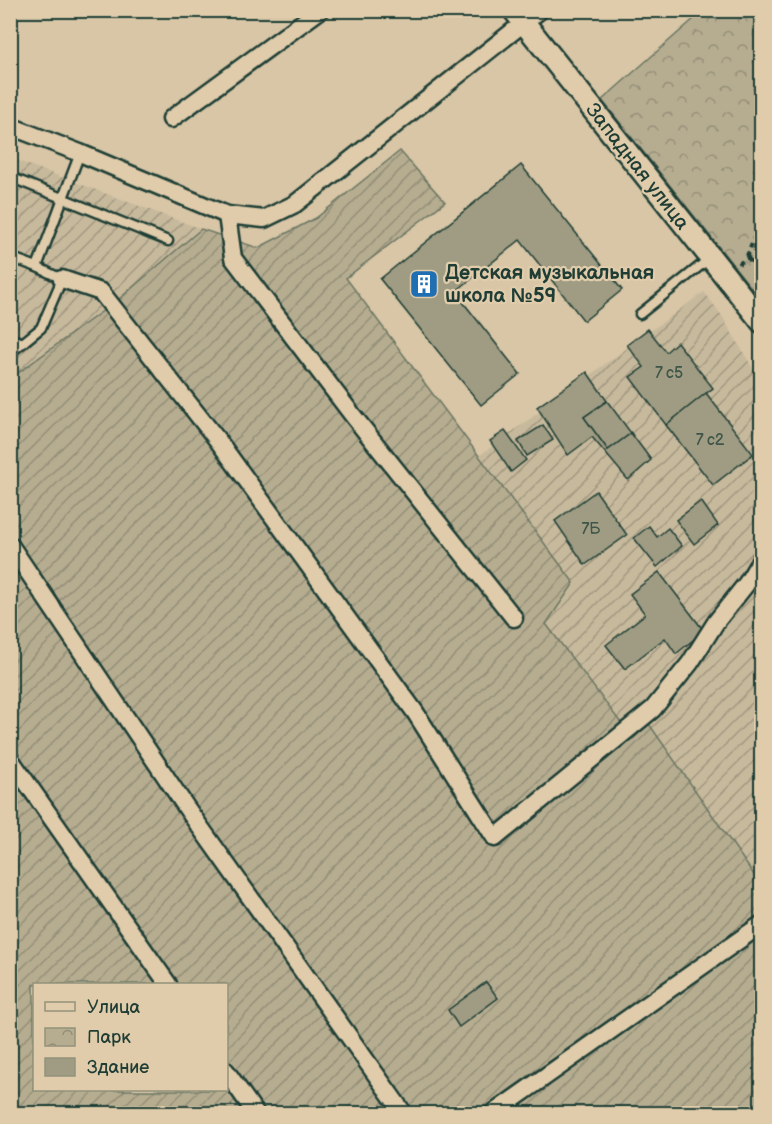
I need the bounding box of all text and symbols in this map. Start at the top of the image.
street label: Западная улица [580,99,694,235]
place label: Детская музыкальная школа №59 [445,261,654,308]
building icon: Детская музыкальная школа №59 [408,268,440,300]
house number: 7 с5 [655,364,683,383]
house number: 7 с2 [696,431,725,450]
house number: 7Б [582,520,601,539]
legend [33,983,228,1091]
text: Улица [87,997,141,1018]
text: Парк [87,1027,131,1048]
text: Здание [87,1057,149,1078]

